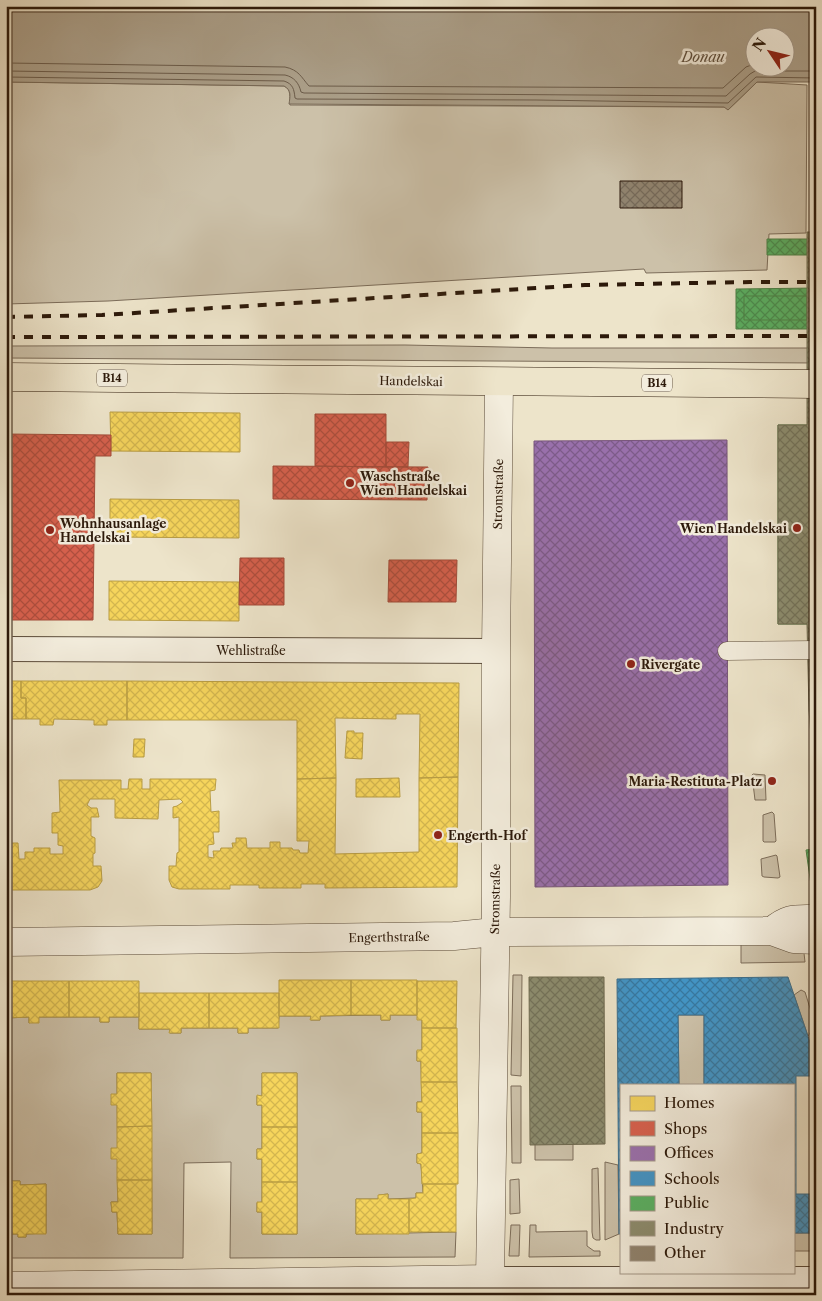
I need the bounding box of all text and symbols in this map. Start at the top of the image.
north arrow [744,28,794,78]
text: N [748,34,770,55]
water label: Donau [681,48,725,66]
road number: B14 [97,369,127,386]
street label: Handelskai [379,373,443,389]
road number: B14 [642,374,672,392]
street label: Stromstraße [490,458,506,529]
place label: Waschstraße Wien Handelskai [359,469,468,498]
marker: Waschstraße Wien Handelskai [344,477,356,489]
place label: Wohnhausanlage Handelskai [59,516,166,545]
place label: Wien Handelskai [679,521,788,536]
marker: Wien Handelskai [791,522,803,534]
marker: Wohnhausanlage Handelskai [44,524,56,536]
street label: Wehlistraße [215,643,286,658]
place label: Rivergate [641,657,700,672]
marker: Rivergate [625,658,637,670]
place label: Maria-Restituta-Platz [628,774,762,789]
marker: Maria-Restituta-Platz [766,775,778,787]
place label: Engerth-Hof [448,828,528,843]
marker: Engerth-Hof [432,829,444,841]
street label: Stromstraße [487,863,503,934]
street label: Engerthstraße [348,929,430,945]
legend [620,1084,794,1274]
text: Homes [664,1093,715,1112]
text: Shops [664,1119,707,1138]
text: Offices [664,1143,714,1162]
text: Schools [664,1169,720,1188]
text: Public [664,1193,709,1212]
text: Industry [664,1219,724,1238]
text: Other [664,1243,707,1262]

